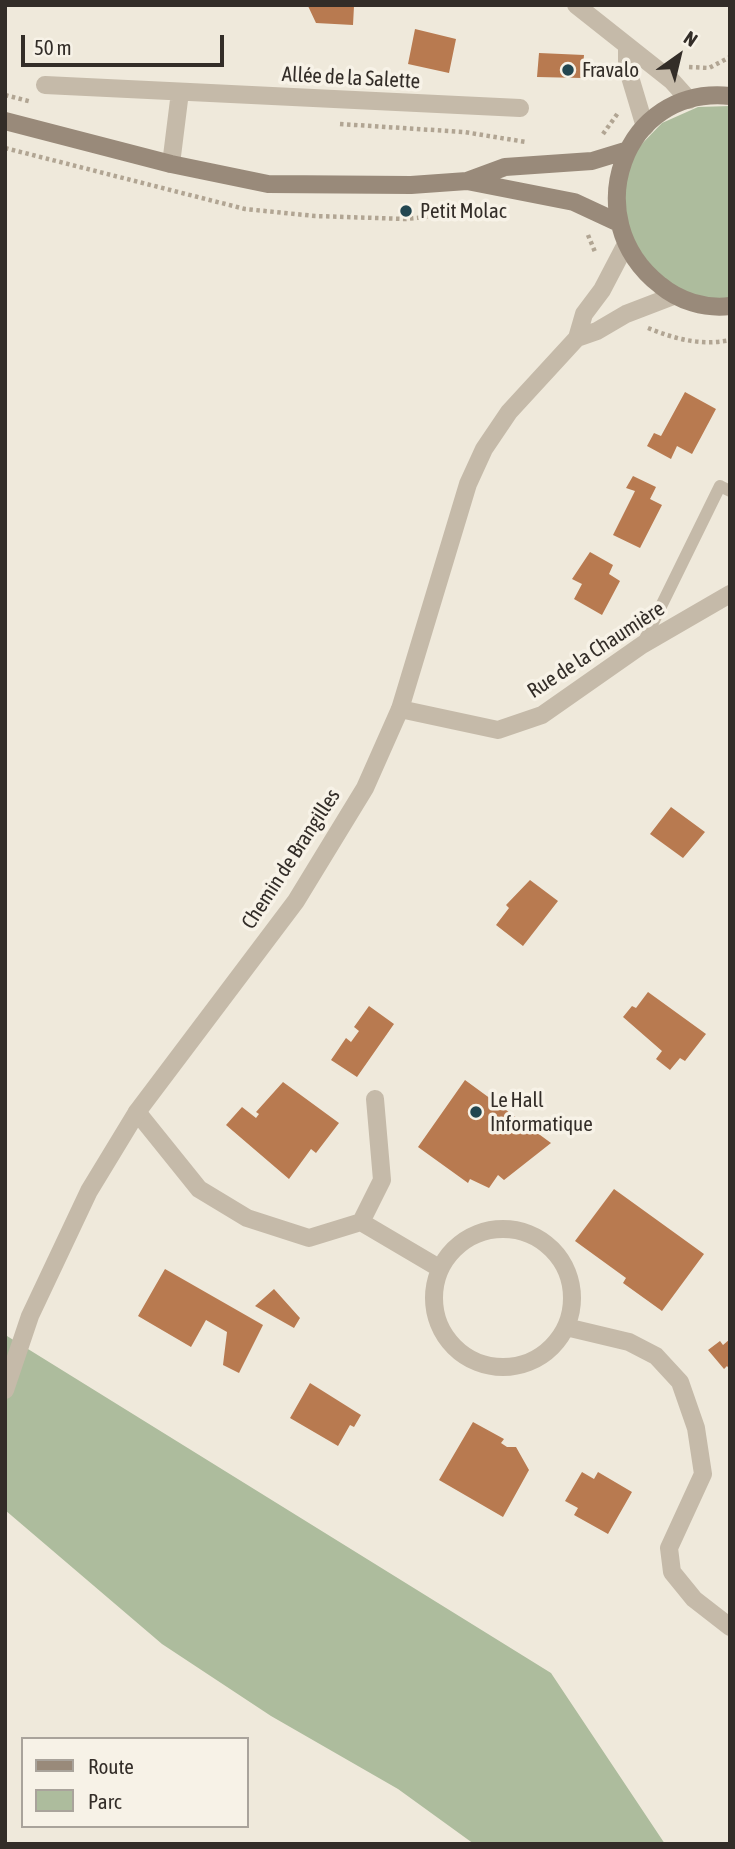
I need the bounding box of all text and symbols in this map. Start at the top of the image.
scale bar [24,21,228,65]
north arrow [644,21,714,91]
text: N [680,26,702,51]
text: 50 m [34,35,72,59]
place label: Fravalo [582,57,639,83]
street label: Allée de la Salette [281,62,421,94]
marker: Fravalo [560,62,576,78]
place label: Petit Molac [420,198,506,224]
marker: Petit Molac [398,203,414,219]
street label: Rue de la Chaumière [523,596,669,704]
street label: Chemin de Brangilles [236,784,346,934]
place label: Le Hall Informatique [490,1087,593,1137]
marker: Le Hall Informatique [468,1104,484,1120]
legend [21,1737,248,1828]
text: Route [88,1754,134,1778]
text: Parc [88,1789,122,1813]

